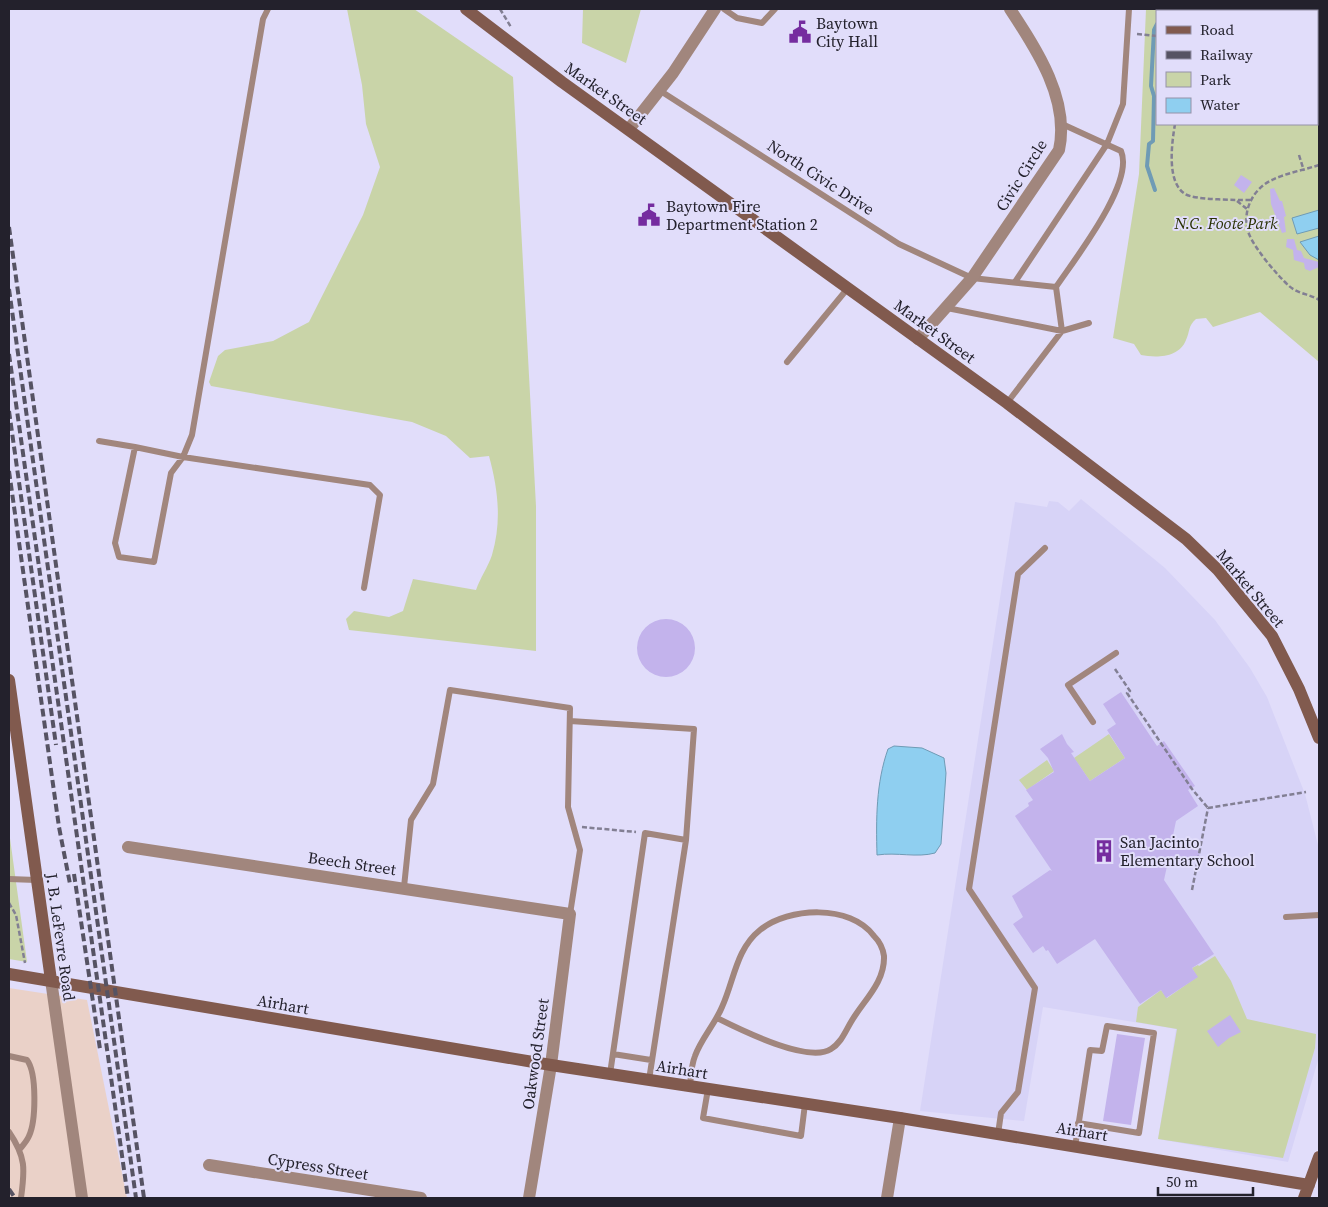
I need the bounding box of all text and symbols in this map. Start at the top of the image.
legend [1156,10,1318,125]
place label: Baytown City Hall [816,12,879,52]
public building icon: Baytown City Hall [787,19,813,45]
text: Road [1200,19,1234,40]
text: Railway [1200,44,1253,65]
street label: Market Street [561,57,652,130]
text: Park [1200,69,1232,90]
text: Water [1200,94,1241,115]
street label: North Civic Drive [763,134,879,220]
street label: Civic Circle [990,135,1052,215]
place label: Baytown Fire Department Station 2 [666,195,818,235]
public building icon: Baytown Fire Department Station 2 [636,202,662,228]
park label: N.C. Foote Park [1173,212,1278,234]
street label: Market Street [890,294,981,368]
street label: Market Street [1212,544,1291,632]
place label: San Jacinto Elementary School [1120,831,1255,871]
building icon: San Jacinto Elementary School [1091,838,1117,864]
street label: Beech Street [307,846,398,880]
street label: J. B. LeFevre Road [41,871,81,1002]
street label: Airhart [256,989,311,1019]
street label: Oakwood Street [516,996,554,1111]
street label: Airhart [655,1054,710,1084]
street label: Airhart [1055,1116,1110,1146]
street label: Cypress Street [266,1147,371,1185]
scale bar [1158,1164,1253,1196]
text: 50 m [1166,1171,1198,1192]

